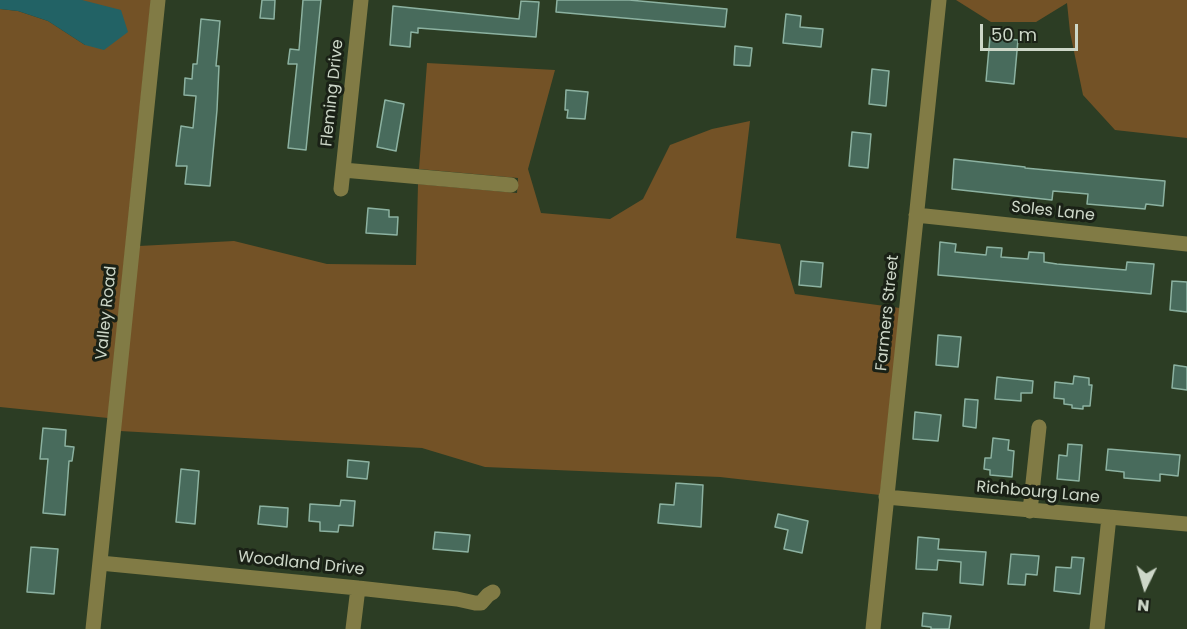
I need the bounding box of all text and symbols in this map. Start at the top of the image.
scale bar [983,12,1080,50]
text: 50 m [991,22,1037,47]
street label: Fleming Drive [318,38,348,148]
street label: Soles Lane [1010,198,1096,226]
street label: Farmers Street [872,254,904,372]
street label: Valley Road [93,265,121,361]
street label: Richbourg Lane [975,478,1101,508]
street label: Woodland Drive [237,548,365,580]
north arrow [1115,557,1175,617]
text: N [1136,593,1150,617]

